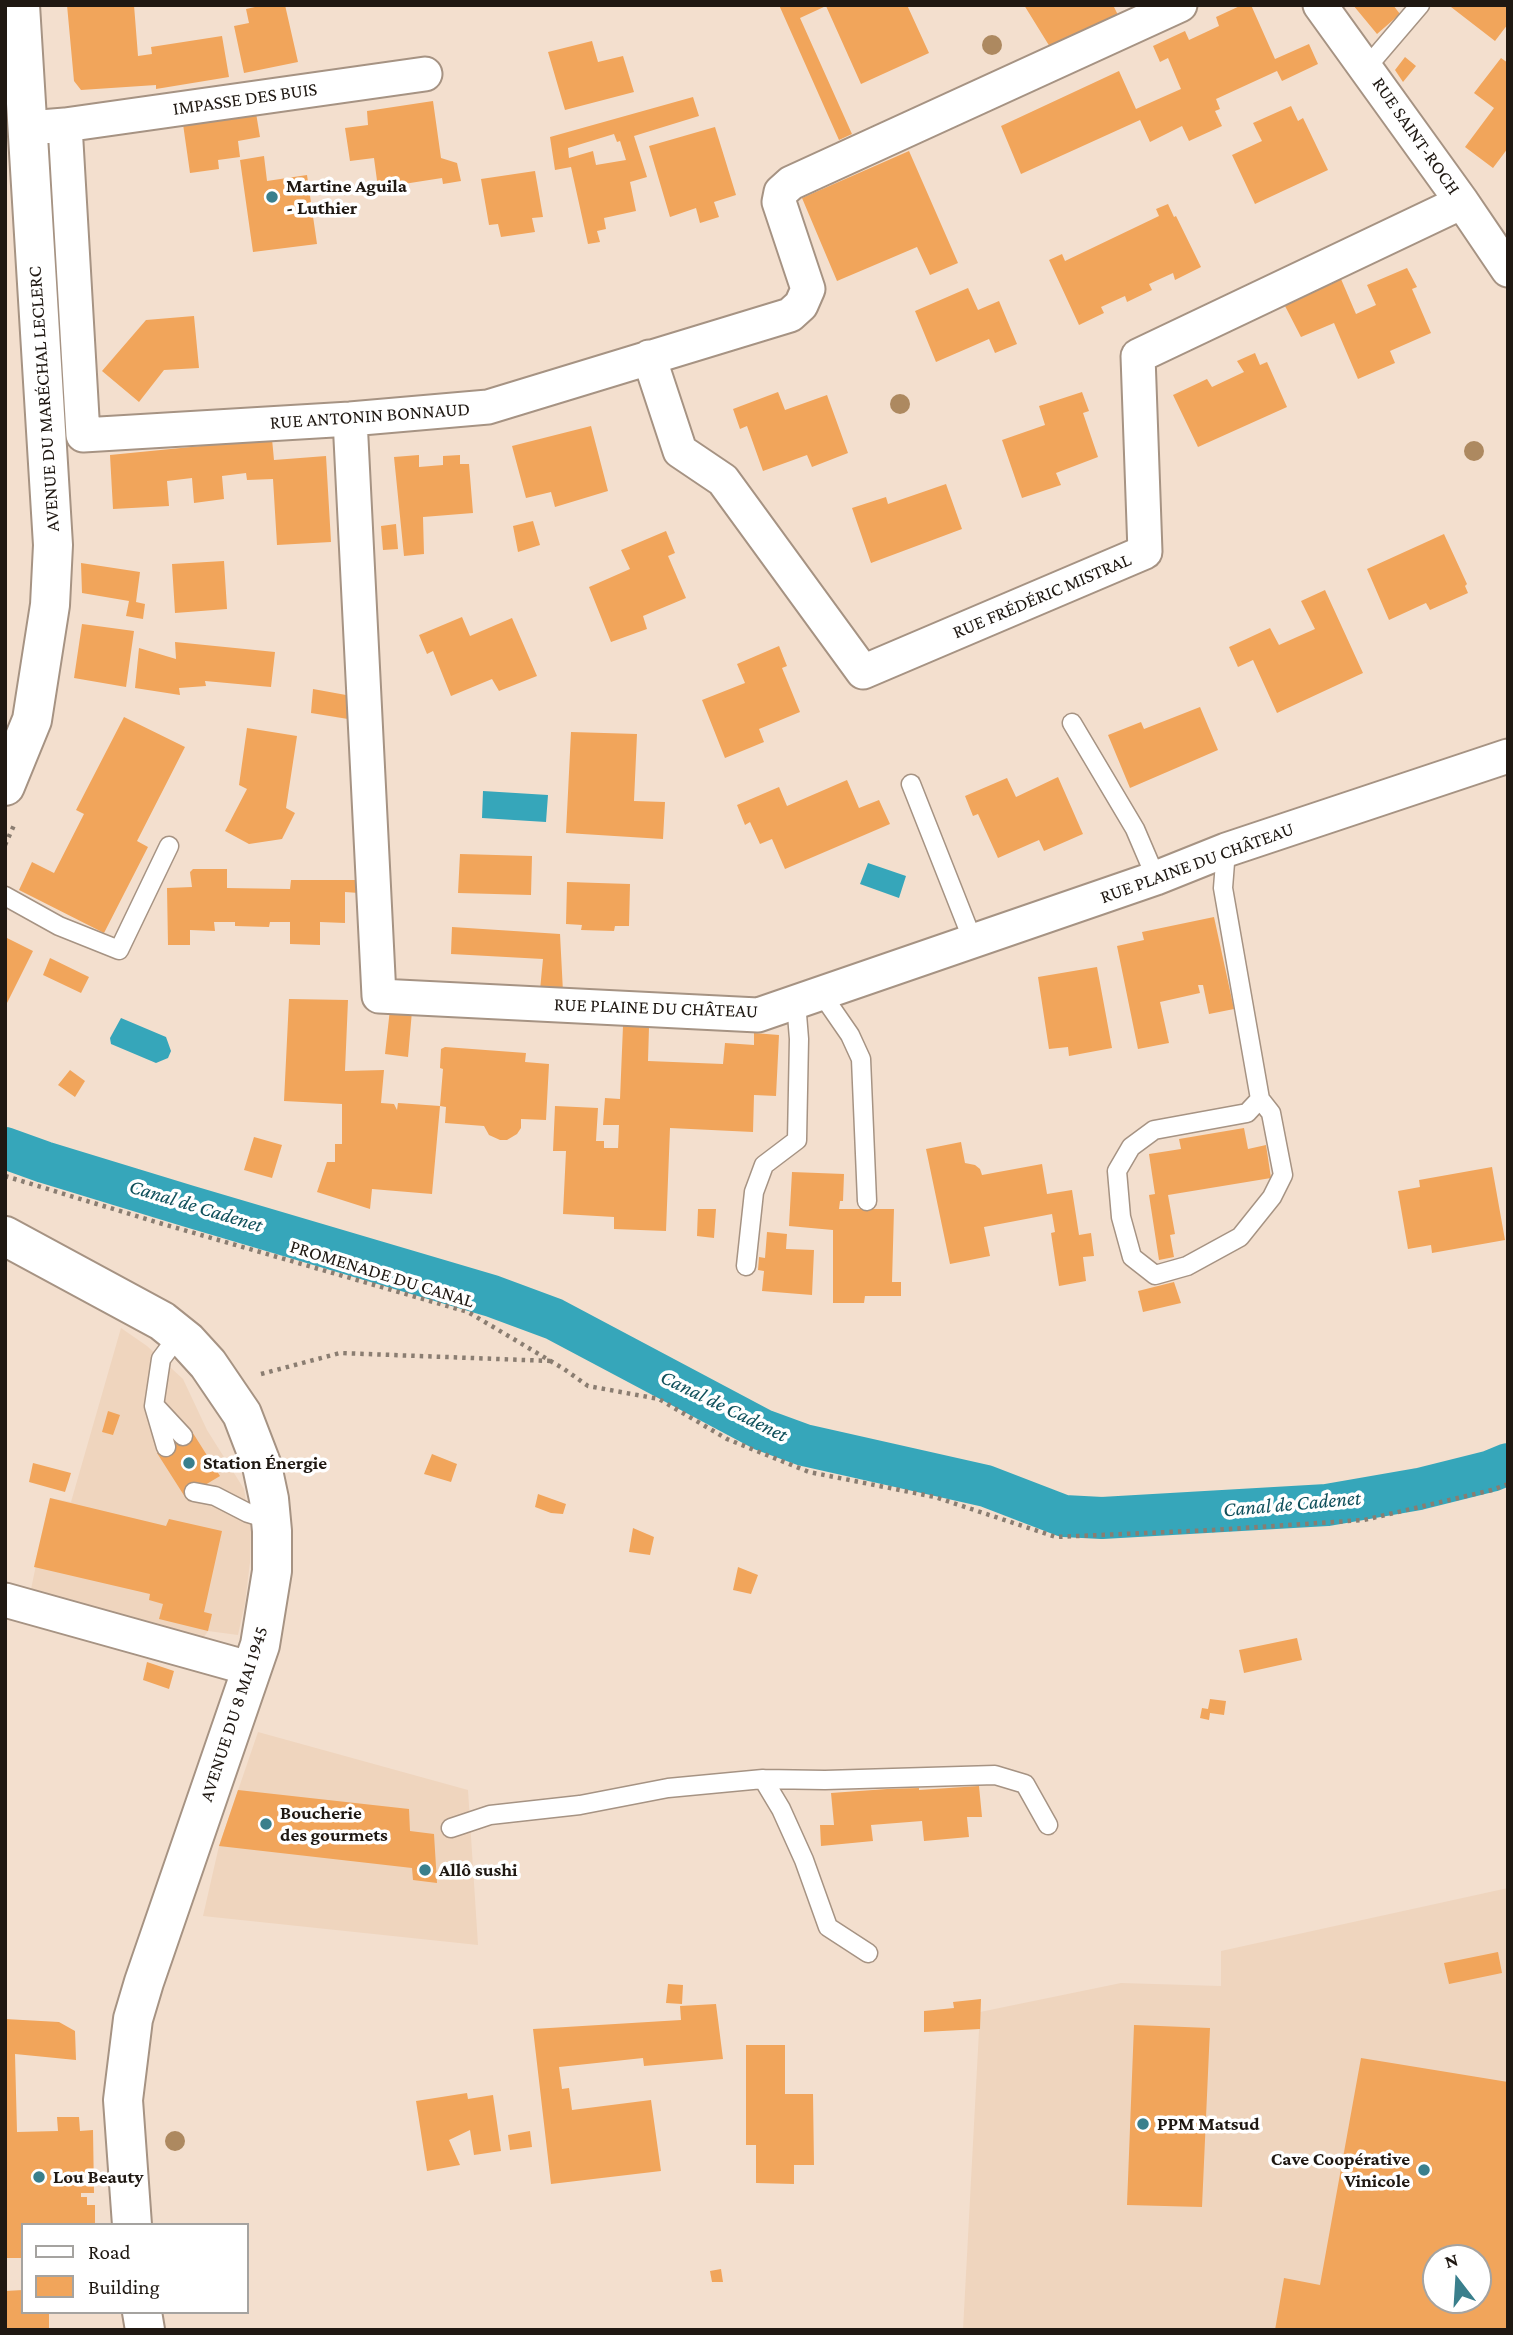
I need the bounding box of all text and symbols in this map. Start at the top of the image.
street label: RUE SAINT-ROCH [1367,73,1465,199]
street label: IMPASSE DES BUIS [171,78,319,120]
place label: Martine Aguila - Luthier [286,175,407,219]
marker: Martine Aguila - Luthier [264,189,280,205]
street label: AVENUE DU MARÉCHAL LECLERC [23,266,65,532]
street label: RUE ANTONIN BONNAUD [269,398,471,434]
street label: RUE FRÉDÉRIC MISTRAL [949,548,1135,644]
street label: RUE PLAINE DU CHÂTEAU [1097,817,1297,909]
street label: RUE PLAINE DU CHÂTEAU [553,993,759,1023]
water label: Canal de Cadenet [126,1174,266,1238]
street label: PROMENADE DU CANAL [287,1235,477,1313]
water label: Canal de Cadenet [656,1364,792,1448]
place label: Station Énergie [203,1452,327,1474]
marker: Station Énergie [181,1455,197,1471]
water label: Canal de Cadenet [1222,1485,1362,1523]
street label: AVENUE DU 8 MAI 1945 [195,1624,273,1804]
place label: Boucherie des gourmets [280,1802,388,1846]
marker: Boucherie des gourmets [258,1816,274,1832]
place label: Allô sushi [439,1859,518,1881]
marker: Allô sushi [417,1862,433,1878]
place label: PPM Matsud [1157,2113,1260,2135]
marker: PPM Matsud [1135,2116,1151,2132]
place label: Cave Coopérative Vinicole [1271,2148,1410,2192]
marker: Cave Coopérative Vinicole [1416,2162,1432,2178]
place label: Lou Beauty [53,2166,143,2188]
marker: Lou Beauty [31,2169,47,2185]
legend [21,2223,248,2314]
text: Road [88,2240,131,2264]
north arrow [1422,2244,1492,2314]
text: N [1442,2248,1461,2272]
text: Building [88,2275,160,2299]

